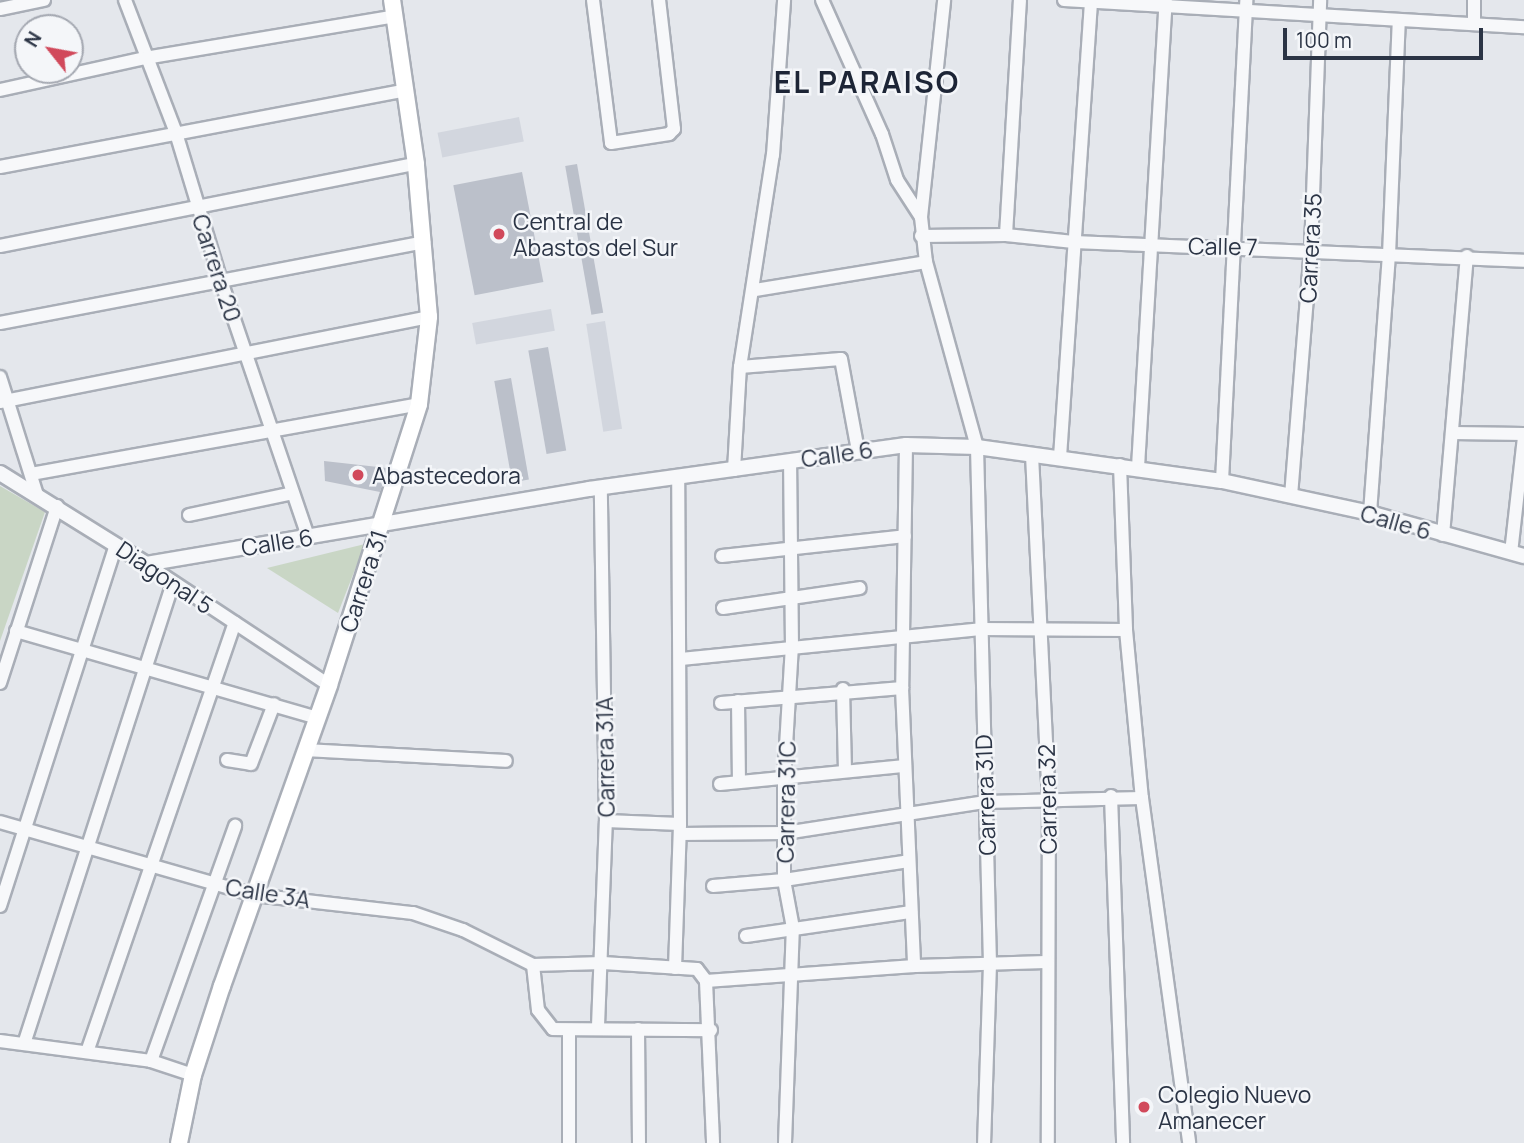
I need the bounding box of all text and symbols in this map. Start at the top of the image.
north arrow [14,14,84,84]
scale bar [1286,14,1486,58]
text: 100 m [1296,26,1352,54]
text: N [18,27,47,52]
district label: EL PARAISO [774,64,960,100]
street label: Carrera 35 [1293,192,1327,304]
place label: Central de Abastos del Sur [513,207,678,261]
street label: Carrera 20 [187,211,247,325]
marker: Central de Abastos del Sur [491,226,507,242]
street label: Calle 7 [1188,232,1258,260]
street label: Calle 6 [799,435,875,473]
place label: Abastecedora [372,461,521,489]
marker: Abastecedora [350,467,366,483]
street label: Calle 6 [1357,499,1435,545]
street label: Calle 6 [239,523,315,561]
street label: Carrera 31 [334,526,392,636]
street label: Diagonal 5 [111,535,219,619]
street label: Carrera 31A [590,697,620,817]
street label: Carrera 31D [969,734,1001,856]
street label: Carrera 31C [771,741,801,863]
street label: Carrera 32 [1032,744,1062,854]
street label: Calle 3A [224,873,312,913]
place label: Colegio Nuevo Amanecer [1158,1080,1311,1134]
marker: Colegio Nuevo Amanecer [1136,1099,1152,1115]

